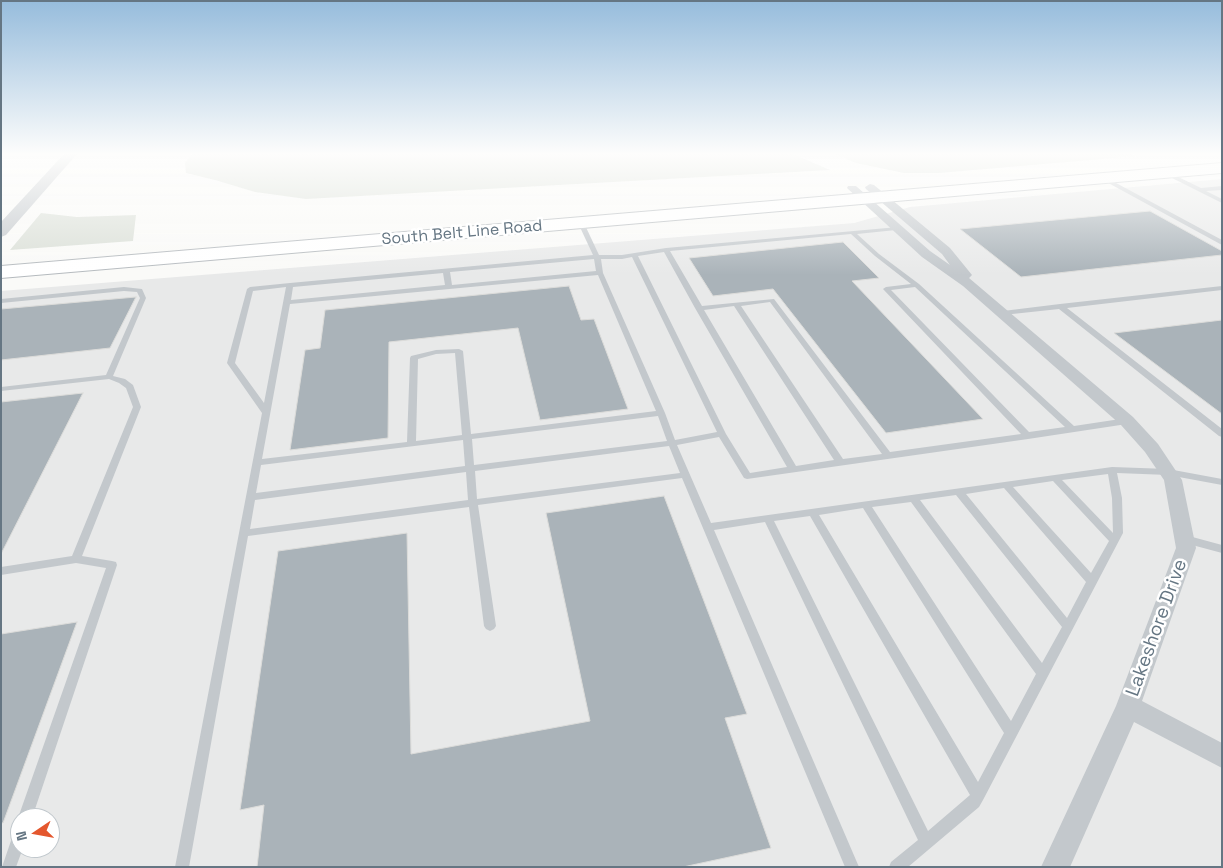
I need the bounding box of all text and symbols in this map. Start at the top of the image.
street label: South Belt Line Road [381,216,543,250]
street label: Lakeshore Drive [1122,556,1192,700]
north arrow [10,808,60,858]
text: N [12,829,31,842]

